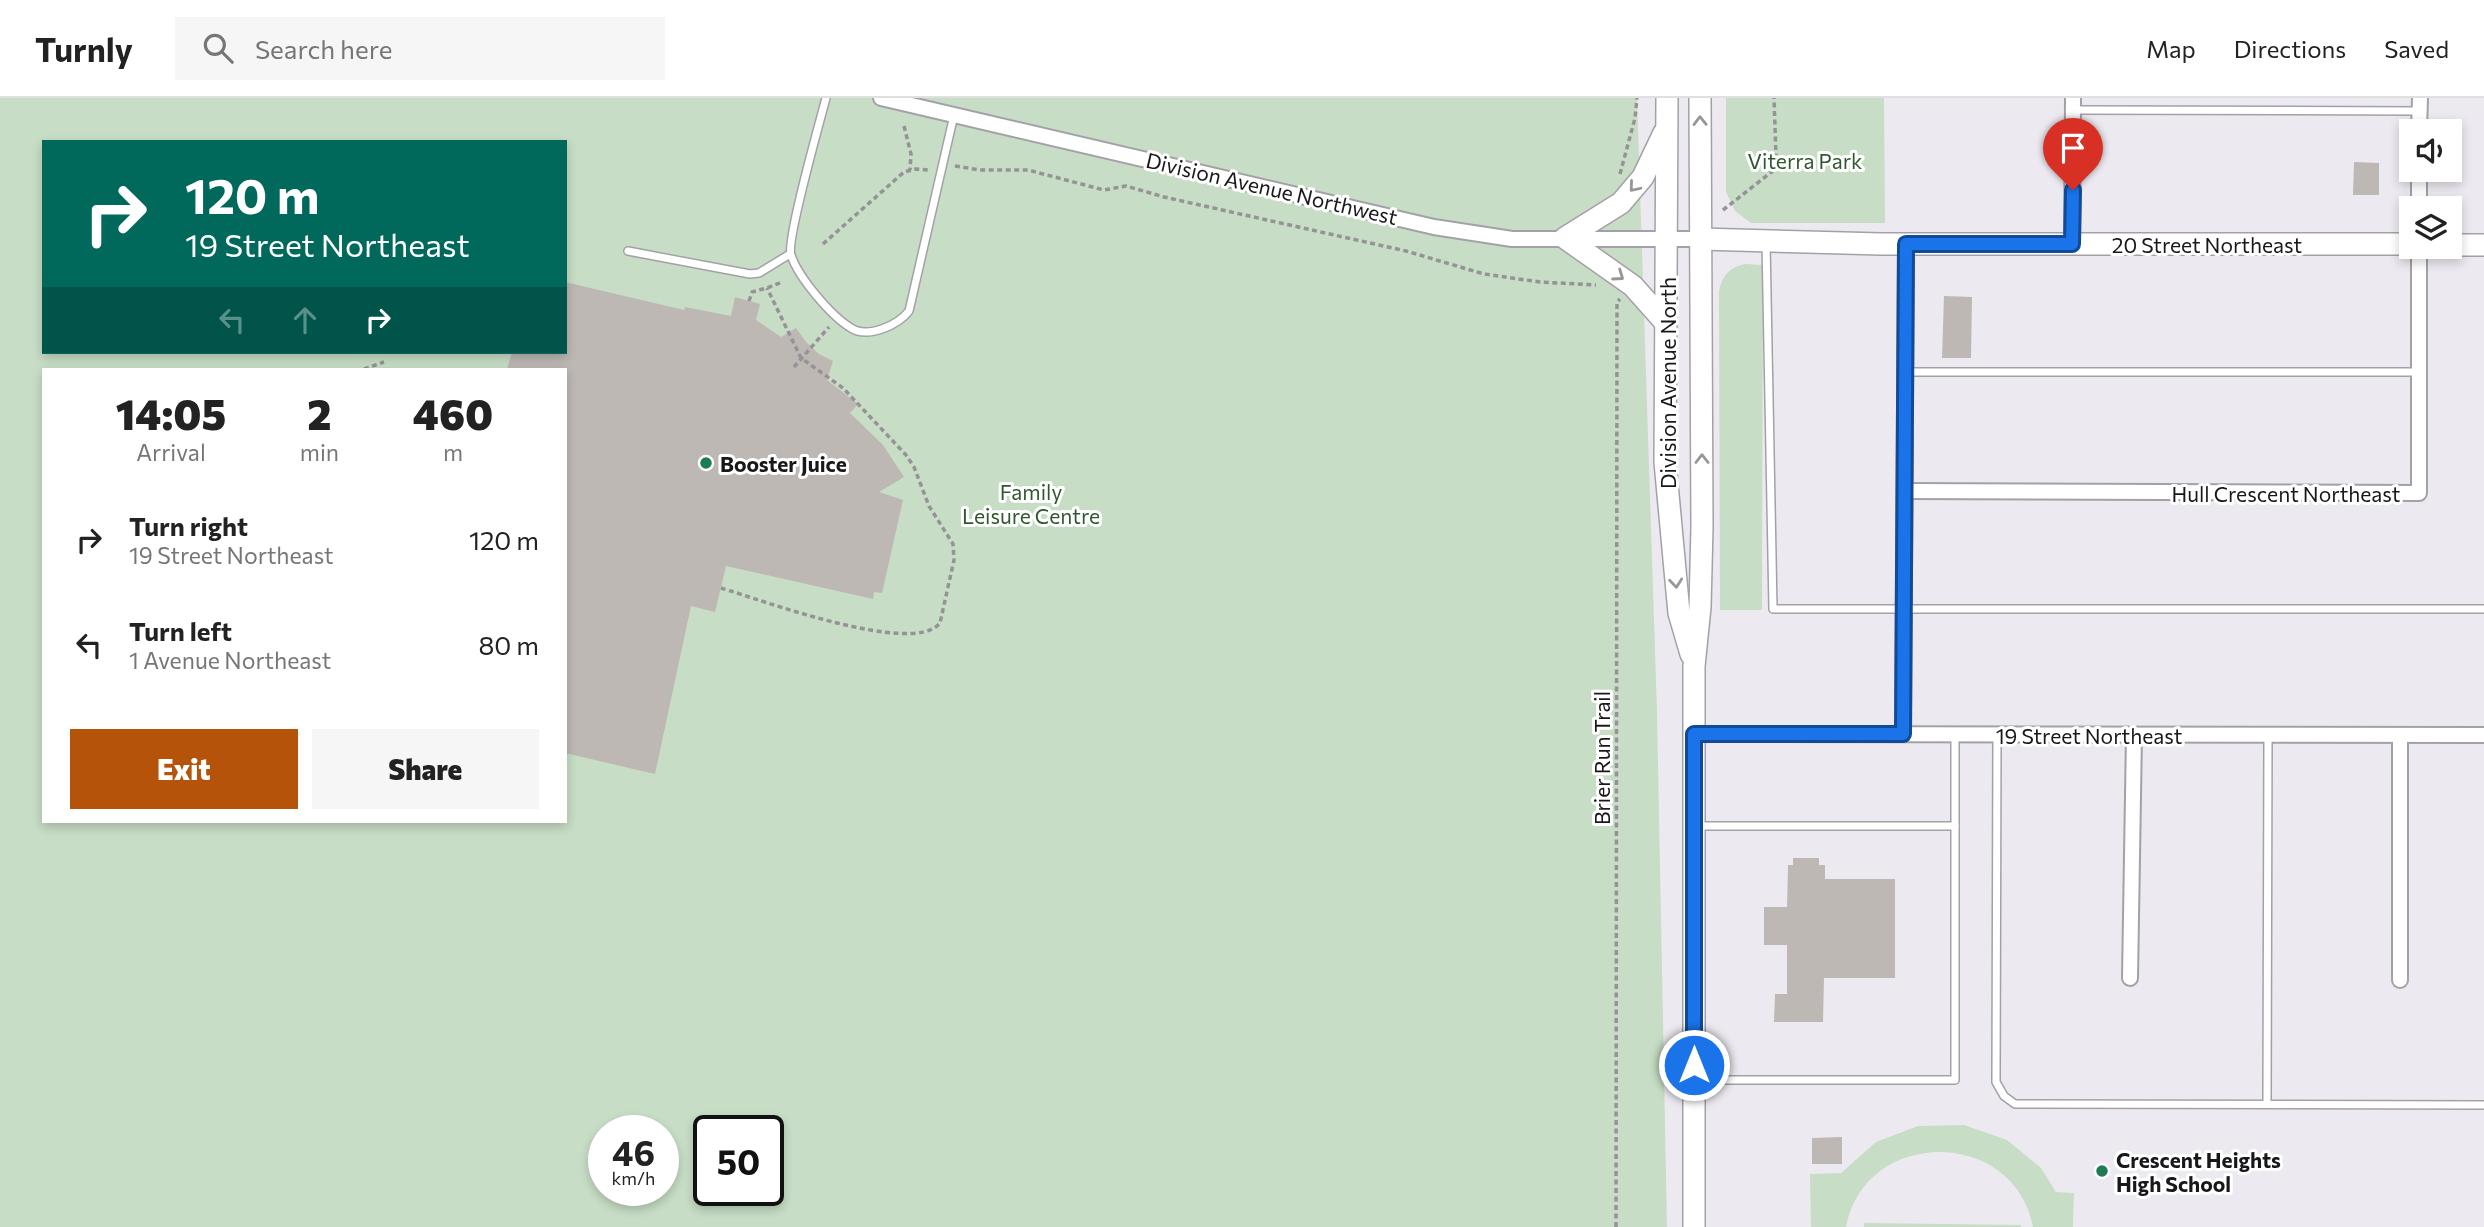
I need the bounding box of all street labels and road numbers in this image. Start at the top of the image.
street label: Division Avenue Northwest [1144,147,1400,229]
street label: 20 Street Northeast [2112,232,2302,257]
street label: Division Avenue North [1655,277,1680,489]
street label: Hull Crescent Northeast [2172,481,2400,506]
street label: Brier Run Trail [1589,691,1614,825]
street label: 19 Street Northeast [1996,723,2182,748]

